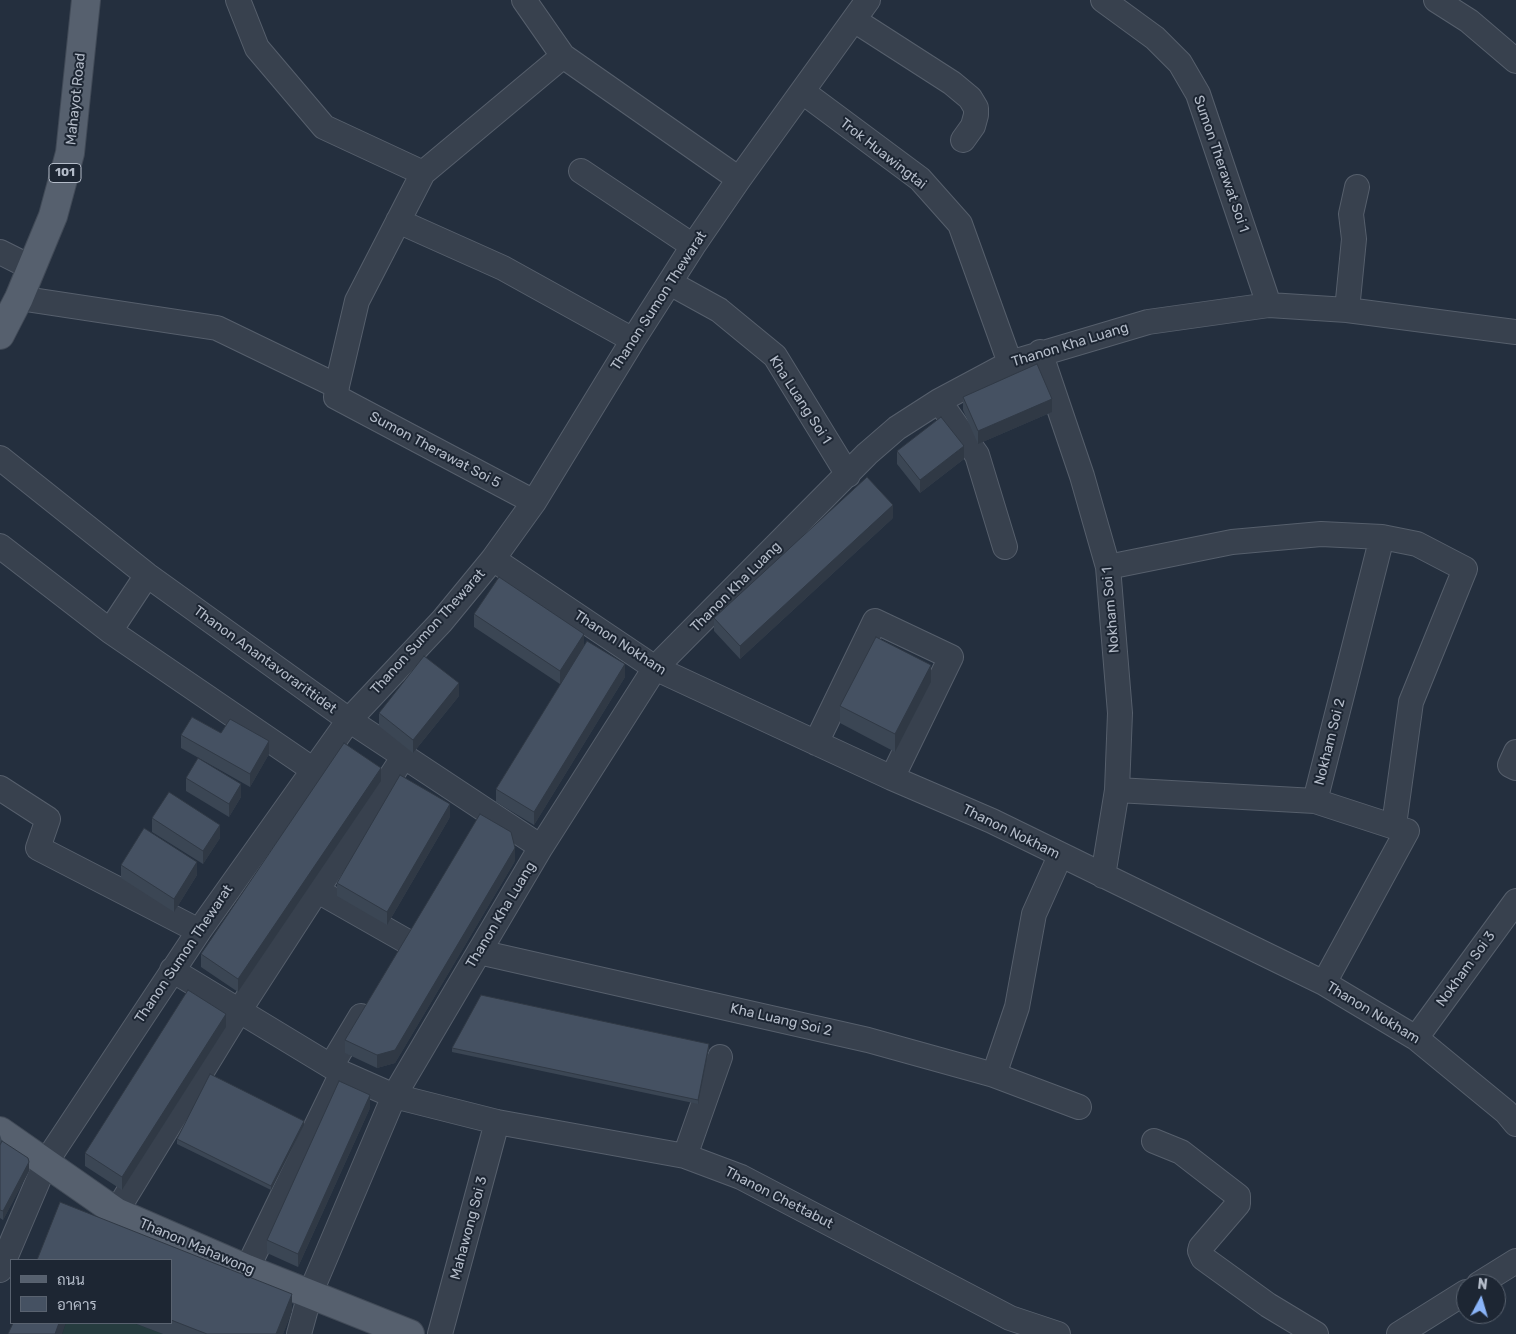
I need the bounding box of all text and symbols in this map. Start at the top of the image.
street label: Mahayot Road [63,52,89,146]
street label: Sumon Therawat Soi 1 [1190,93,1252,235]
street label: Trok Huawingtai [836,115,930,193]
road number: 101 [49,164,81,182]
street label: Thanon Sumon Thewarat [608,228,710,374]
street label: Thanon Kha Luang [1010,319,1130,371]
street label: Kha Luang Soi 1 [765,353,835,447]
street label: Sumon Therawat Soi 5 [367,408,503,492]
street label: Thanon Kha Luang [687,538,785,636]
street label: Thanon Sumon Thewarat [367,566,489,698]
street label: Nokham Soi 1 [1099,566,1123,654]
street label: Thanon Anantavorarittidet [190,602,340,718]
street label: Thanon Nokham [571,607,669,679]
street label: Nokham Soi 2 [1311,697,1349,787]
street label: Thanon Nokham [960,801,1062,863]
street label: Thanon Kha Luang [463,859,539,971]
street label: Thanon Sumon Thewarat [131,882,237,1026]
street label: Nokham Soi 3 [1433,928,1499,1010]
street label: Thanon Nokham [1323,978,1423,1048]
street label: Kha Luang Soi 2 [728,1000,834,1040]
street label: Thanon Chettabut [722,1163,836,1233]
street label: Mahawong Soi 3 [447,1174,491,1282]
street label: Thanon Mahawong [137,1215,257,1279]
legend [10,1259,172,1324]
text: ถนน [57,1271,85,1289]
north arrow [1456,1274,1506,1324]
text: N [1477,1276,1488,1294]
text: อาคาร [57,1296,97,1314]

